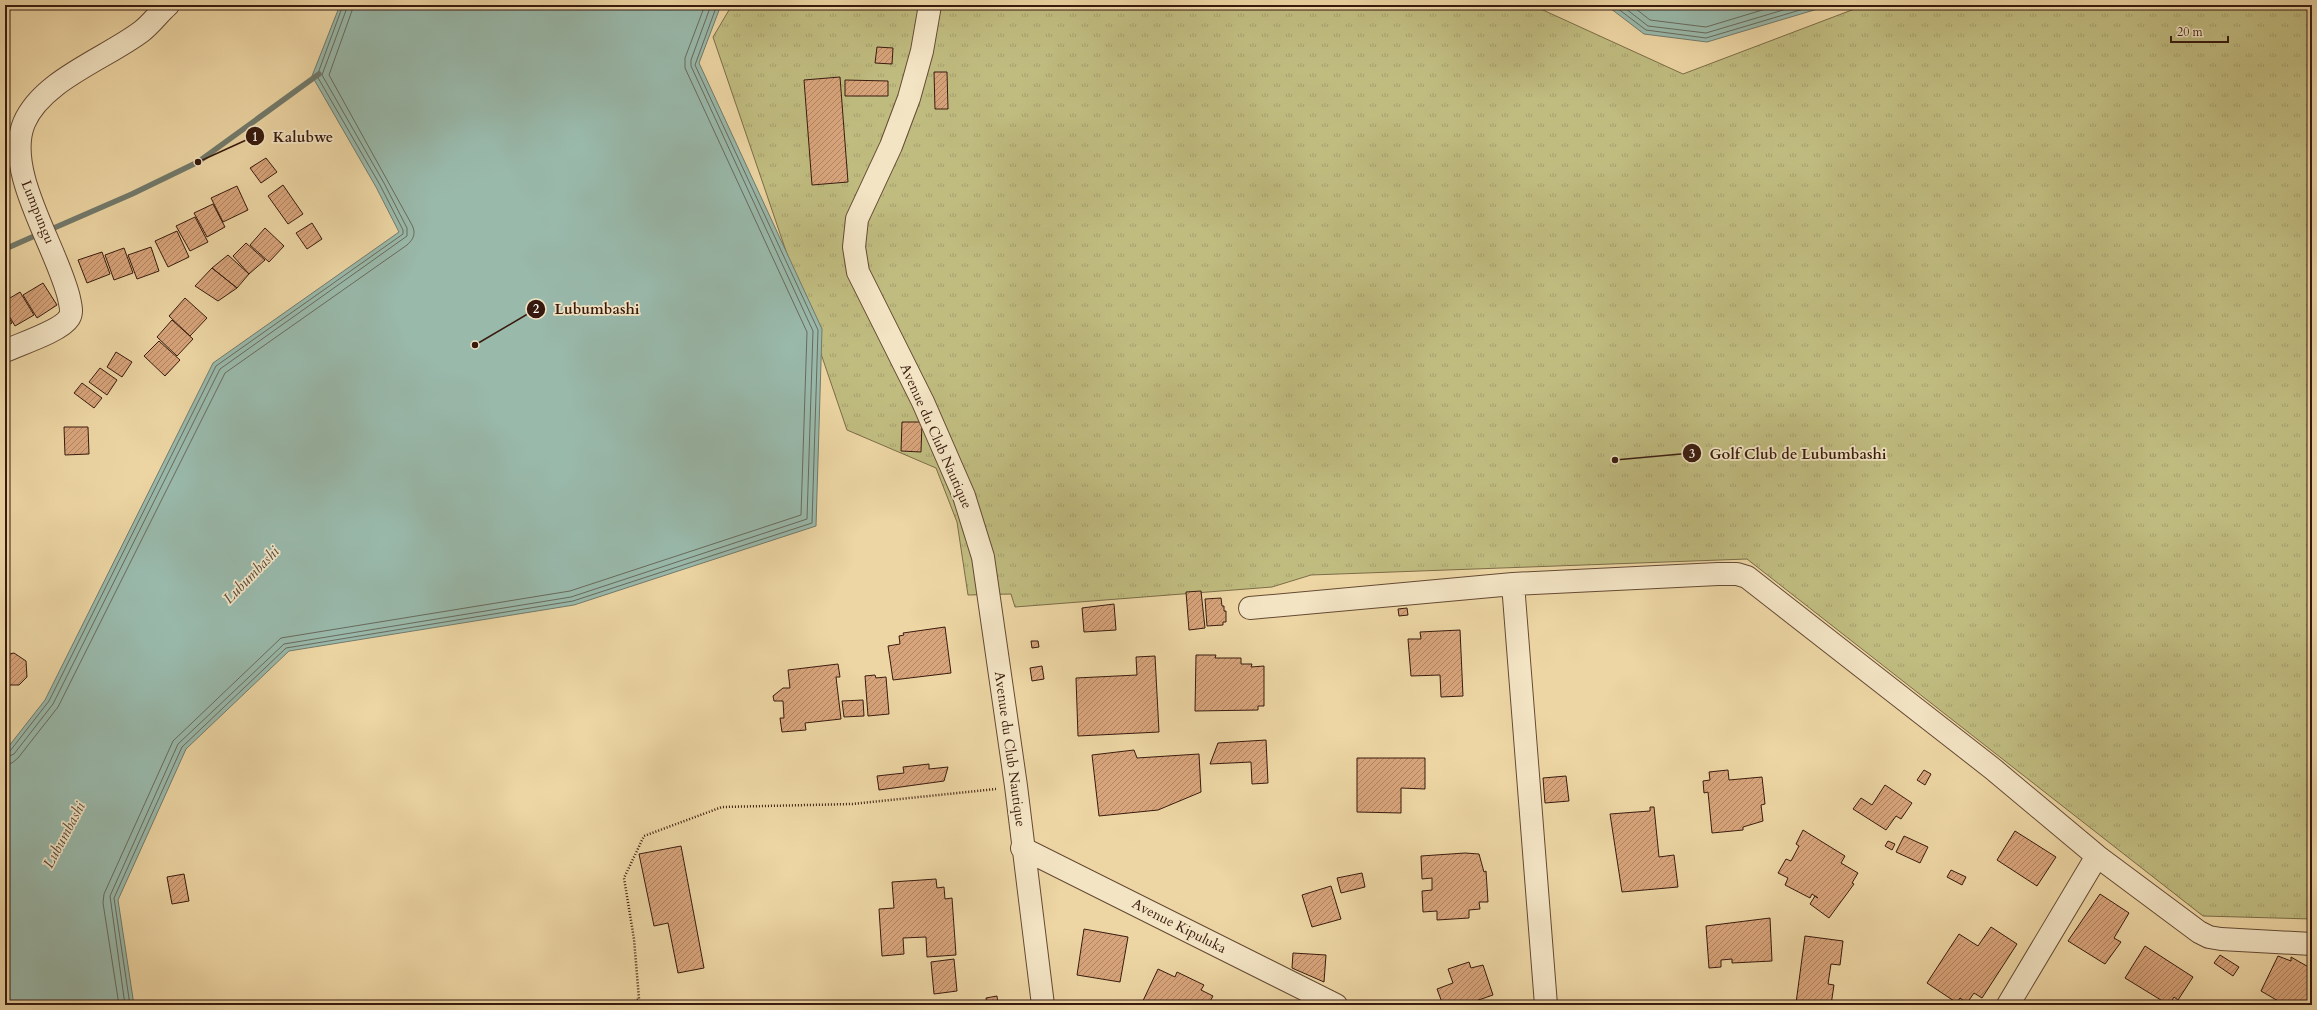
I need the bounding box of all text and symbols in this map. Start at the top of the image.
scale bar [2171,18,2228,44]
text: 20 m [2177,24,2204,40]
callout: Kalubwe [245,123,342,150]
text: Kalubwe [273,127,333,147]
text: 1 [252,129,258,145]
street label: Lumpungu [17,178,59,247]
callout: Lubumbashi [526,296,647,323]
text: Lubumbashi [554,299,640,319]
text: 2 [533,301,539,317]
street label: Avenue du Club Nautique [895,360,977,512]
callout: Golf Club de Lubumbashi [1682,440,1895,467]
text: Golf Club de Lubumbashi [1709,444,1887,464]
text: 3 [1689,446,1695,462]
water label: Lubumbashi [219,541,284,608]
street label: Avenue du Club Nautique [990,670,1030,828]
water label: Lubumbashi [38,798,90,872]
street label: Avenue Kipuluka [1129,894,1229,958]

